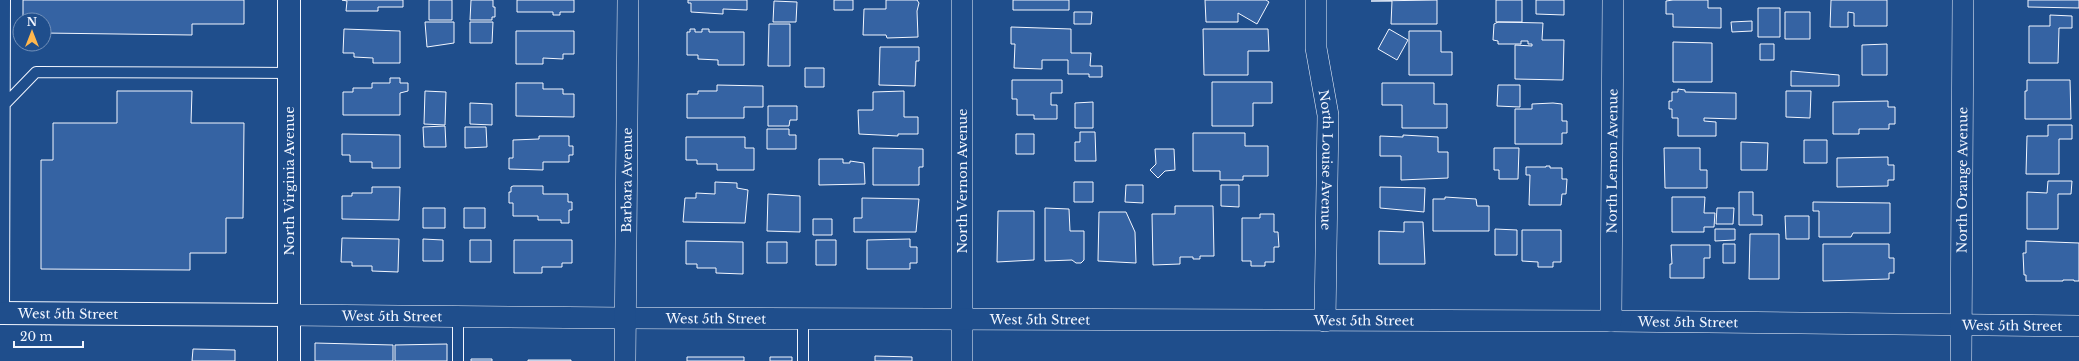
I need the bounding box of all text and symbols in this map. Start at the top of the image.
north arrow [12,12,52,52]
text: N [27,15,38,29]
street label: North Louise Avenue [1315,88,1336,230]
street label: North Lemon Avenue [1604,89,1621,233]
street label: North Virginia Avenue [281,106,298,256]
street label: North Orange Avenue [1954,107,1971,253]
street label: North Vernon Avenue [954,109,971,253]
street label: Barbara Avenue [618,127,636,233]
street label: West 5th Street [17,305,118,323]
street label: West 5th Street [341,307,442,325]
street label: West 5th Street [665,310,766,327]
street label: West 5th Street [989,311,1090,328]
street label: West 5th Street [1313,312,1414,329]
street label: West 5th Street [1637,313,1738,331]
street label: West 5th Street [1961,317,2062,335]
scale bar [14,323,83,349]
text: 20 m [20,329,52,344]

